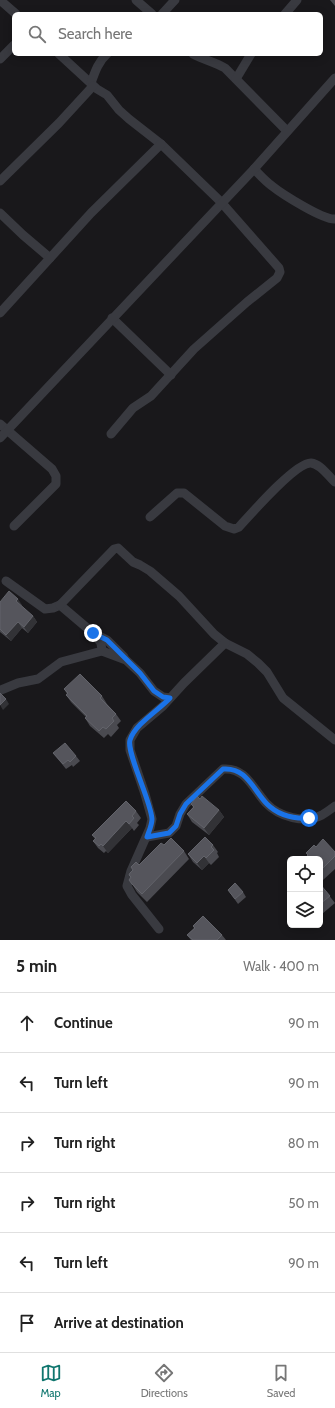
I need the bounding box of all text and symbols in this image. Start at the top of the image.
search box [12,12,323,56]
icon: search [26,23,48,45]
text: Search here [58,25,133,43]
route end [84,624,102,642]
route start [300,809,318,827]
map controls [287,856,323,928]
button: locate [287,856,323,892]
button: layers [287,892,323,928]
text: 5 min [16,956,57,976]
text: Walk · 400 m [243,958,319,974]
icon: ahead [16,1012,38,1034]
text: Continue [54,1014,113,1032]
text: 90 m [288,1015,319,1031]
icon: left [16,1072,38,1094]
text: Turn left [54,1074,108,1092]
text: 90 m [288,1075,319,1091]
icon: right [16,1132,38,1154]
text: Turn right [54,1134,115,1152]
text: 80 m [288,1135,319,1151]
icon: right [16,1192,38,1214]
text: Turn right [54,1194,115,1212]
text: 50 m [289,1195,319,1211]
icon: left [16,1252,38,1274]
text: Turn left [54,1254,108,1272]
text: 90 m [288,1255,319,1271]
icon: arrive [16,1312,38,1334]
text: Arrive at destination [54,1314,184,1332]
tab: Map [40,1362,62,1400]
tab: Directions [141,1362,188,1400]
tab: Saved [267,1362,295,1400]

